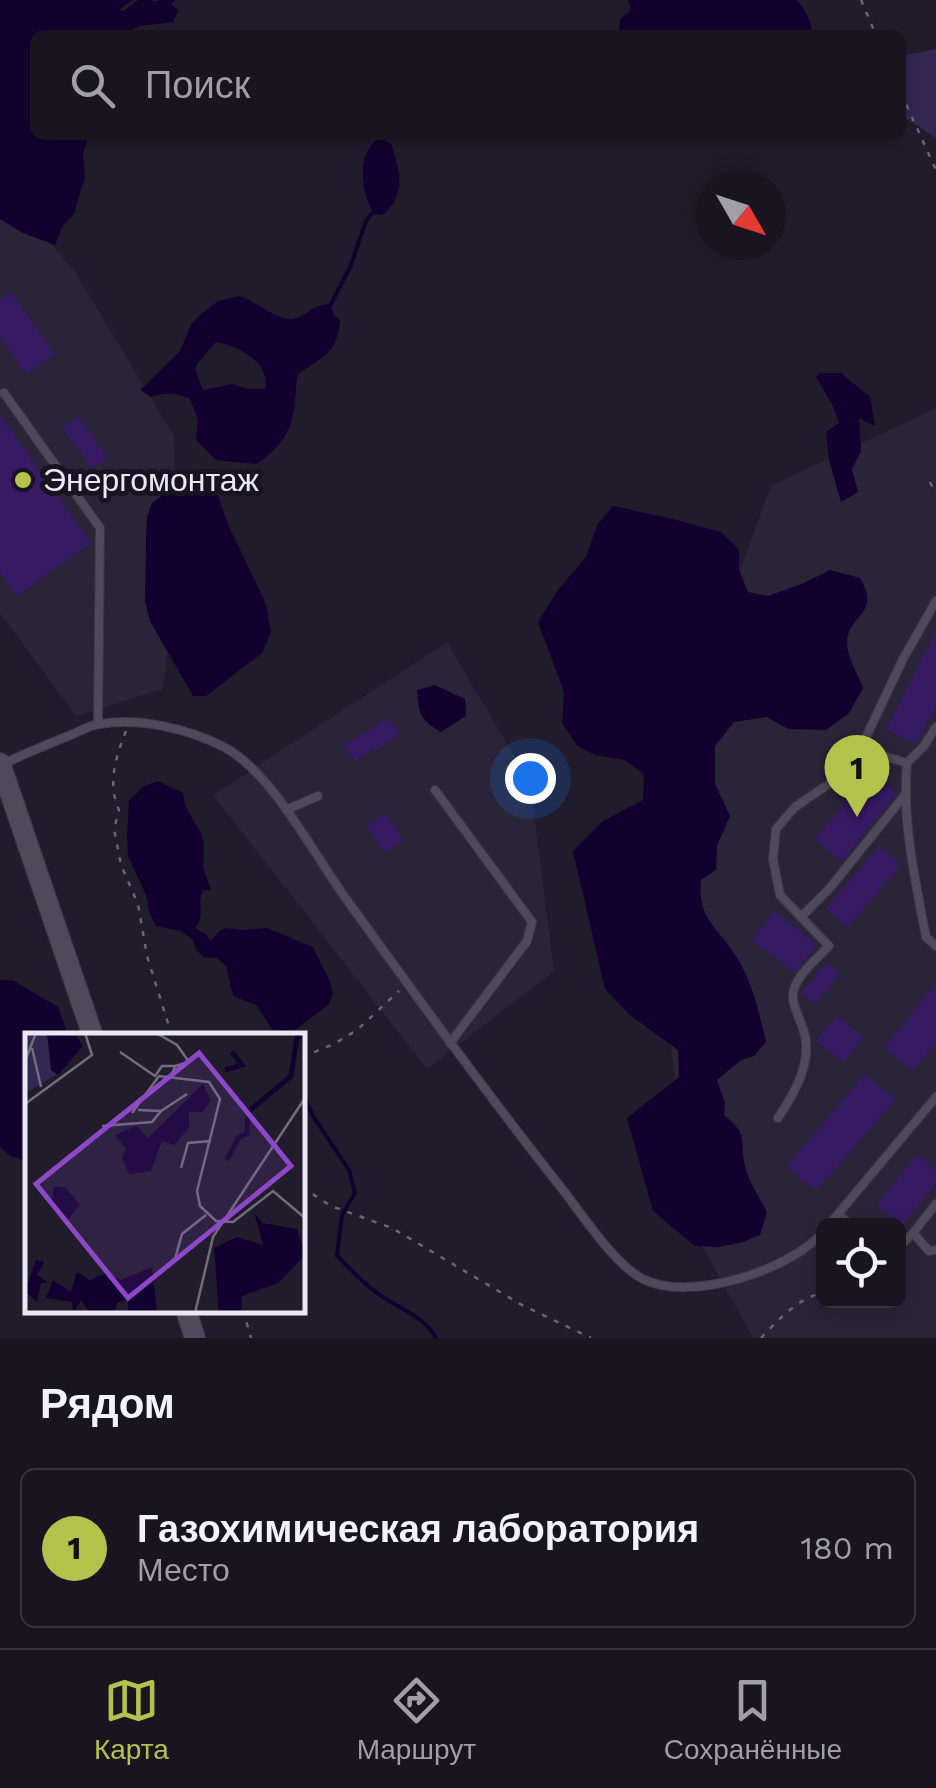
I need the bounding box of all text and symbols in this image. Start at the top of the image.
search box [30,30,906,140]
icon: search [65,58,120,113]
text: Поиск [145,63,250,107]
north arrow [696,170,786,260]
place label: Энергомонтаж [43,461,260,499]
marker: Энергомонтаж [12,469,34,491]
pin: 1 [824,734,890,817]
your location [505,753,556,804]
inset map [25,1033,305,1313]
map controls [816,1218,906,1308]
button: locate [816,1218,906,1308]
text: Рядом [40,1379,175,1428]
text: Газохимическая лаборатория [137,1507,699,1551]
text: 1 [68,1529,81,1567]
text: 180 m [800,1529,894,1567]
text: Место [137,1551,230,1589]
tab: Карта [94,1673,169,1766]
tab: Маршрут [357,1673,476,1766]
tab: Сохранённые [664,1673,842,1766]

